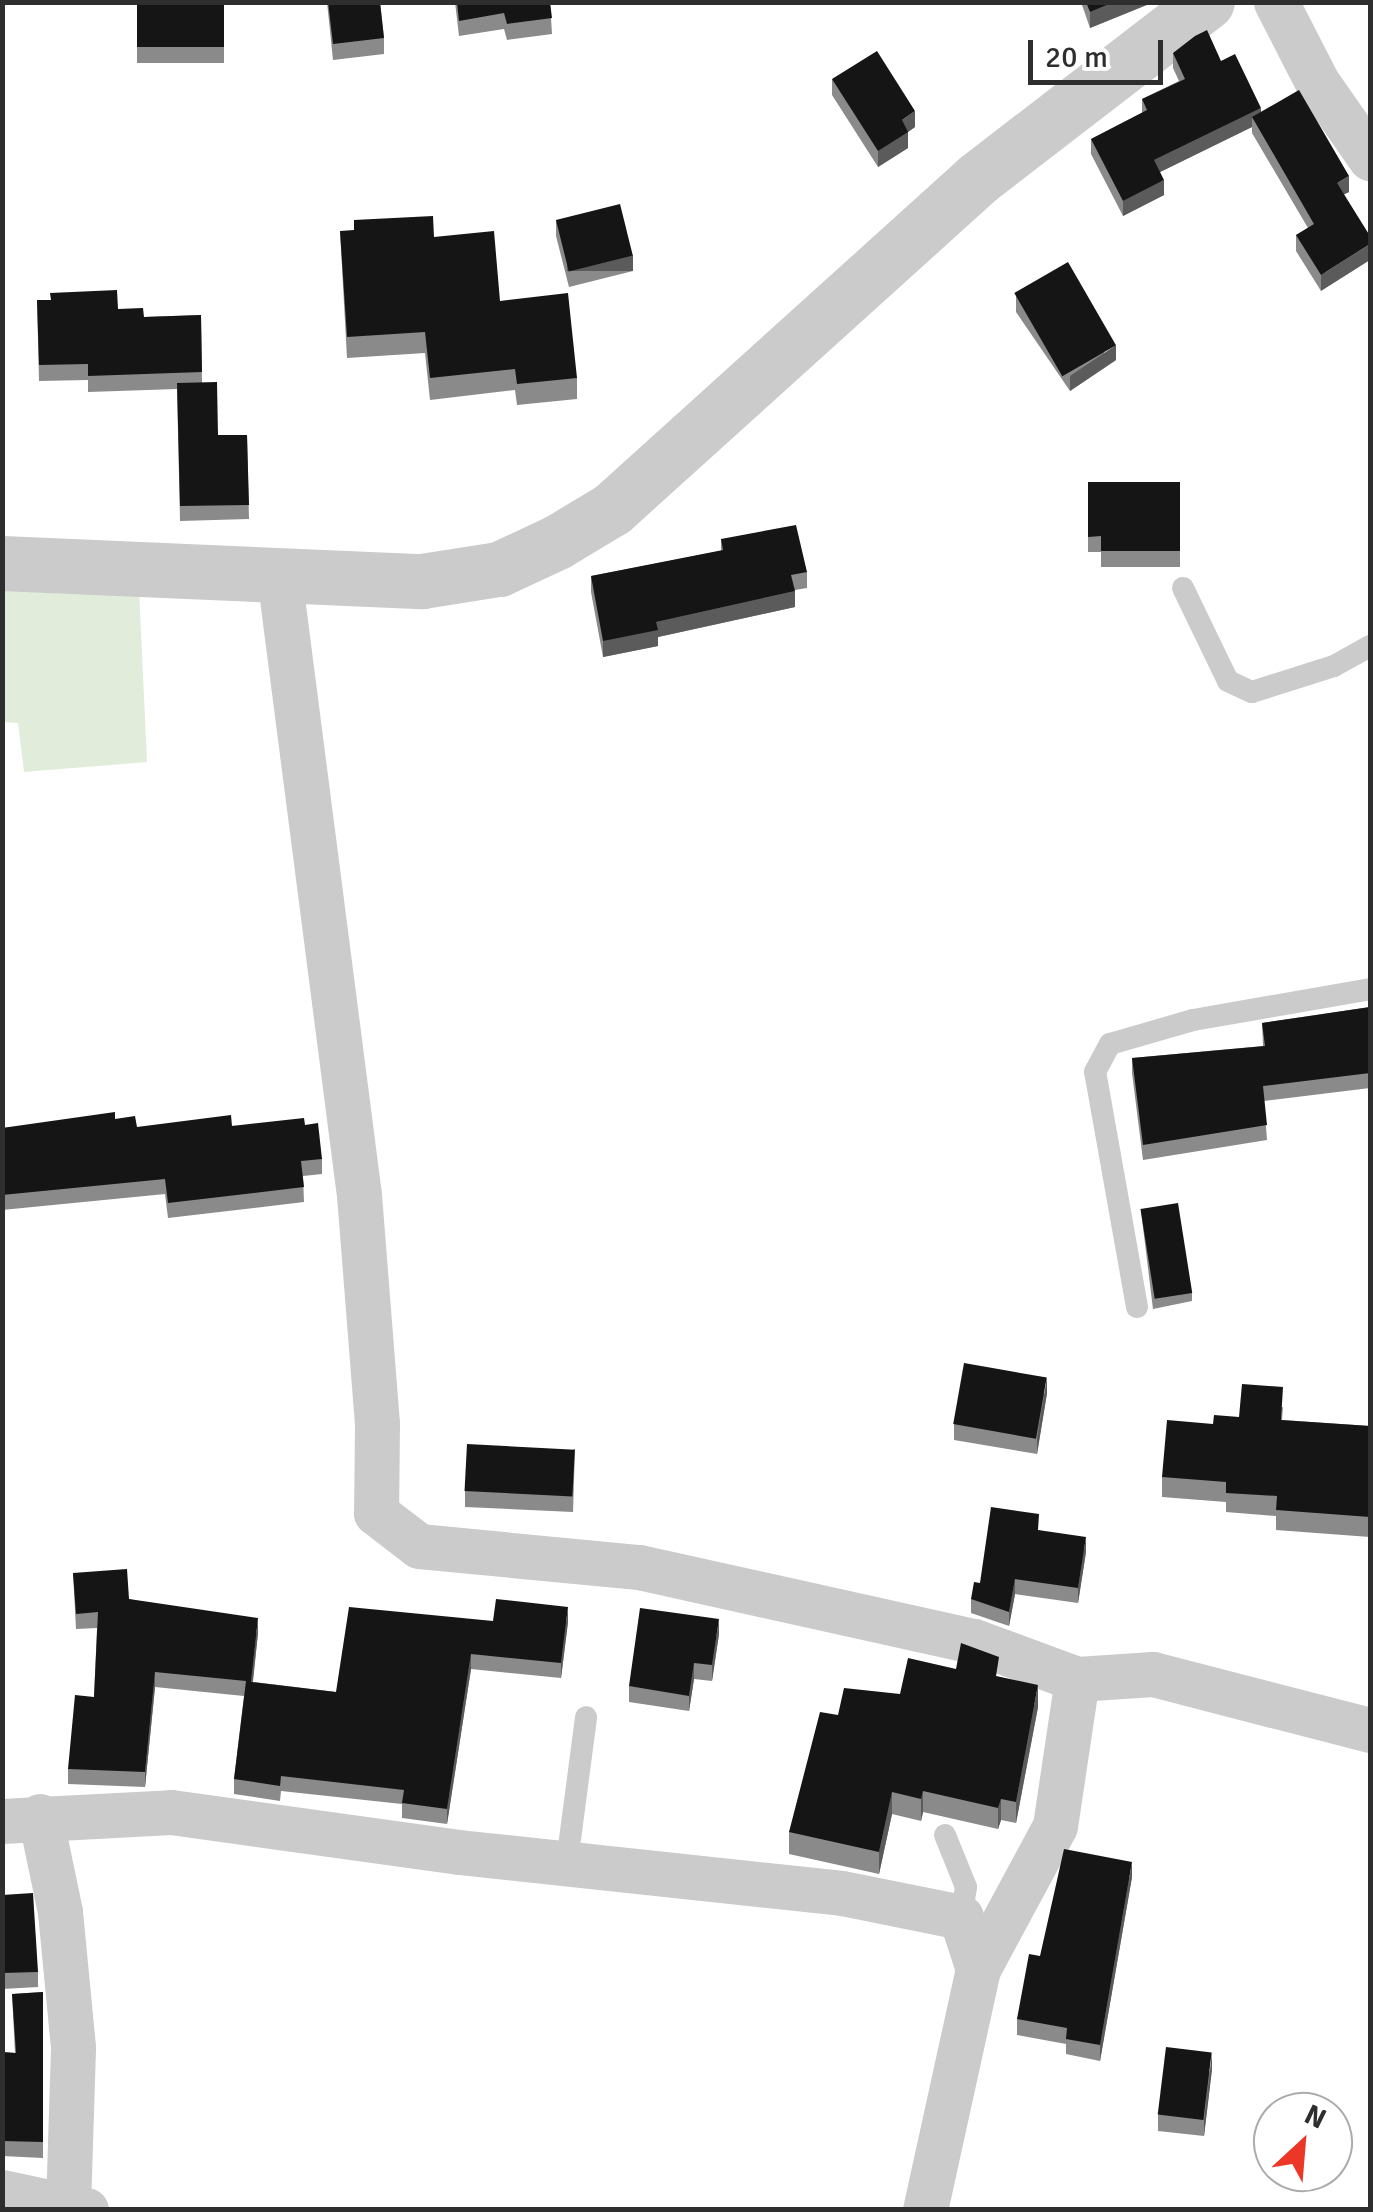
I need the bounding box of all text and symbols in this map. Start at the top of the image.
scale bar [1033,20,1168,82]
text: 20 m [1045,39,1108,76]
north arrow [1253,2092,1353,2192]
text: N [1299,2097,1331,2136]

